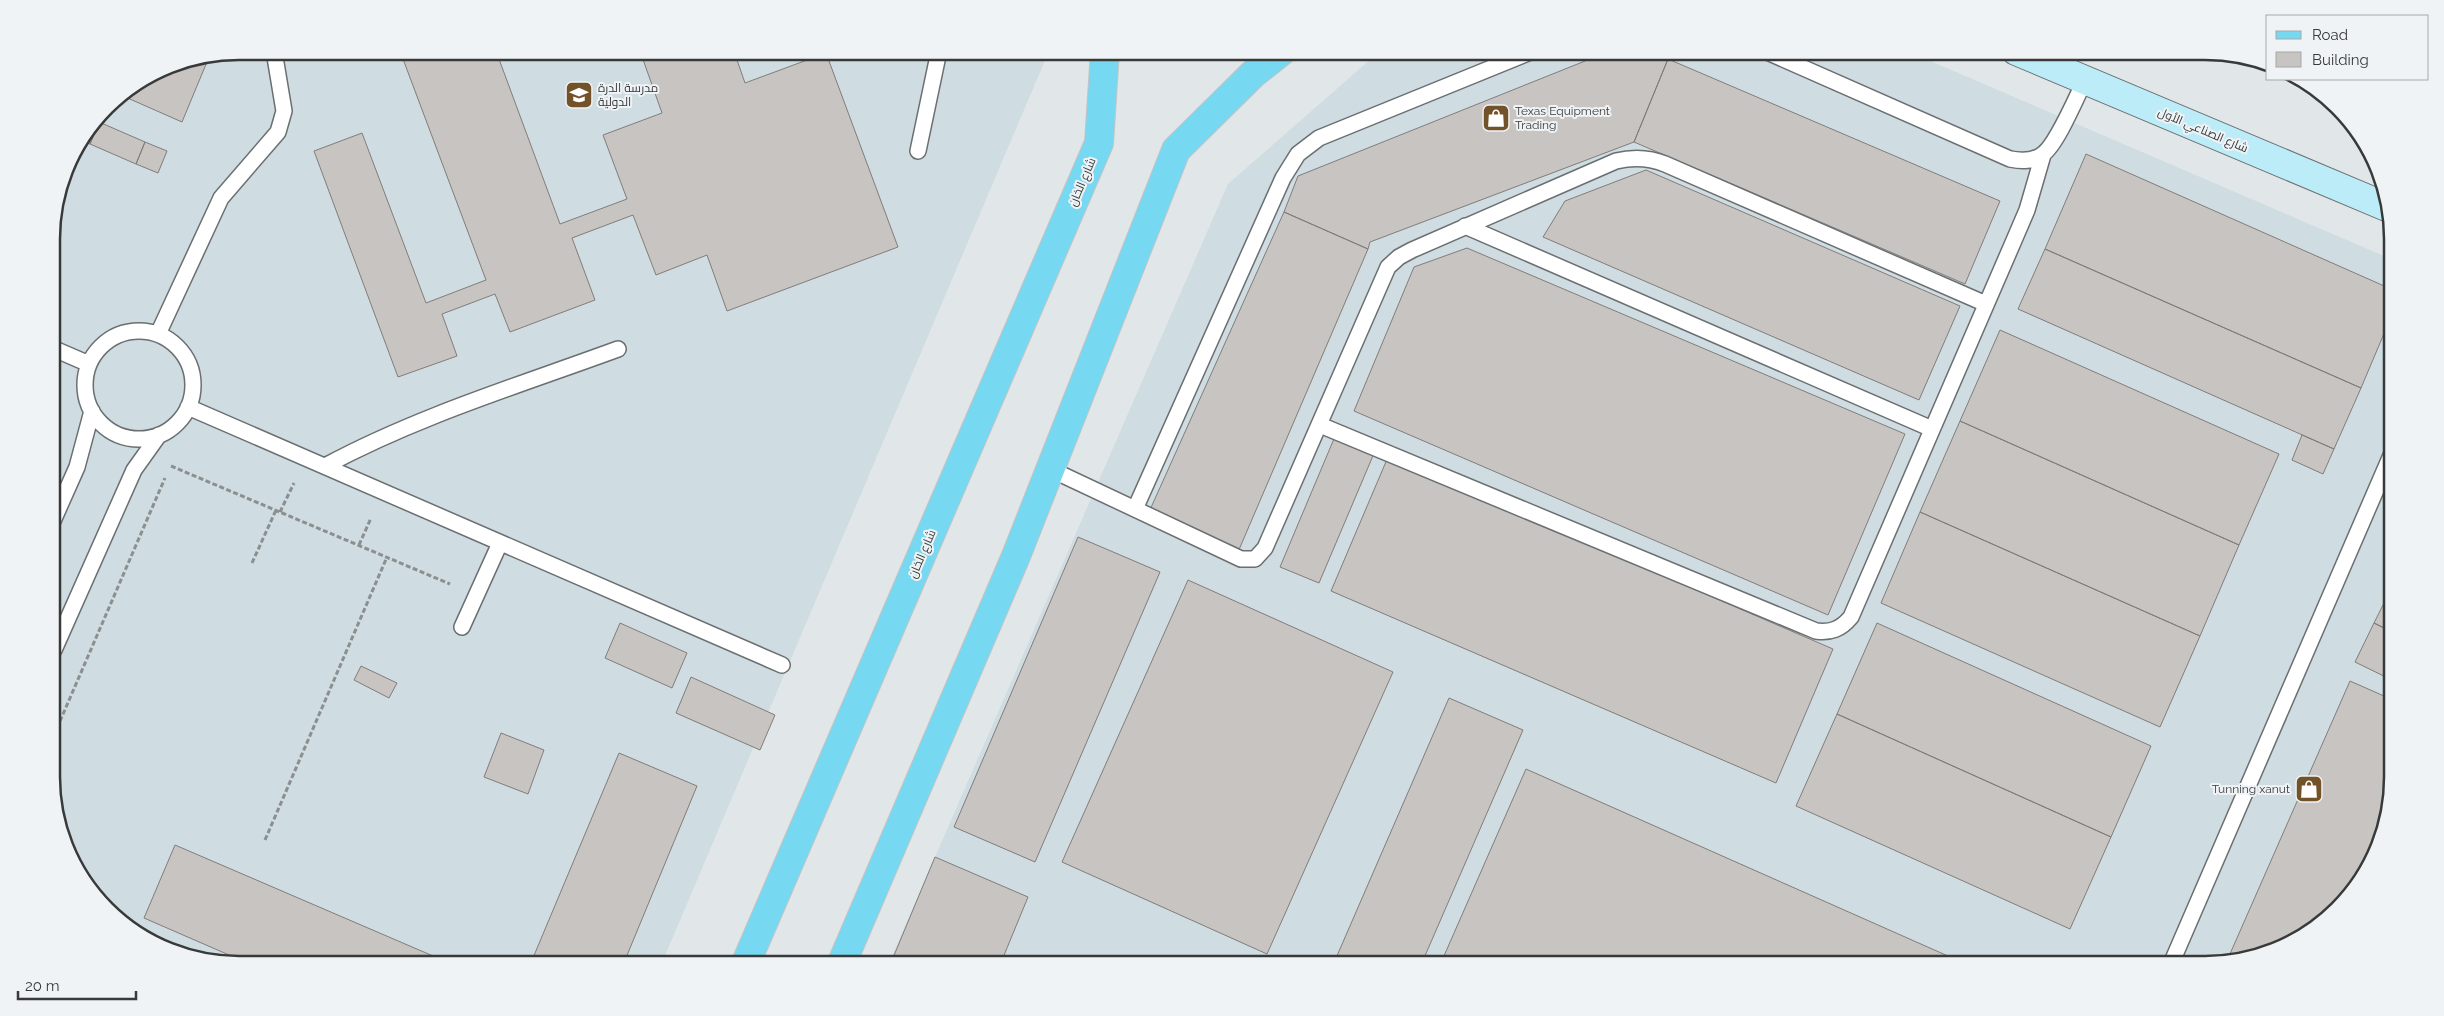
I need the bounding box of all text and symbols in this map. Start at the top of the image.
legend [2266,15,2429,80]
text: Road [2312,26,2348,44]
text: Building [2312,51,2369,69]
school or university icon: مدرسة الدرة الدولية [564,80,594,110]
place label: مدرسة الدرة الدولية [598,81,658,109]
shop icon: Texas Equipment Trading [1481,103,1511,133]
place label: Texas Equipment Trading [1515,104,1610,132]
street label: شارع الصناعي الأول [2155,105,2250,158]
street label: شارع الخان [1065,155,1099,209]
street label: شارع الخان [905,527,939,581]
shop icon: Tunning xanut [2294,774,2324,804]
place label: Tunning xanut [2212,782,2290,796]
scale bar [18,968,135,1000]
text: 20 m [25,977,60,995]

